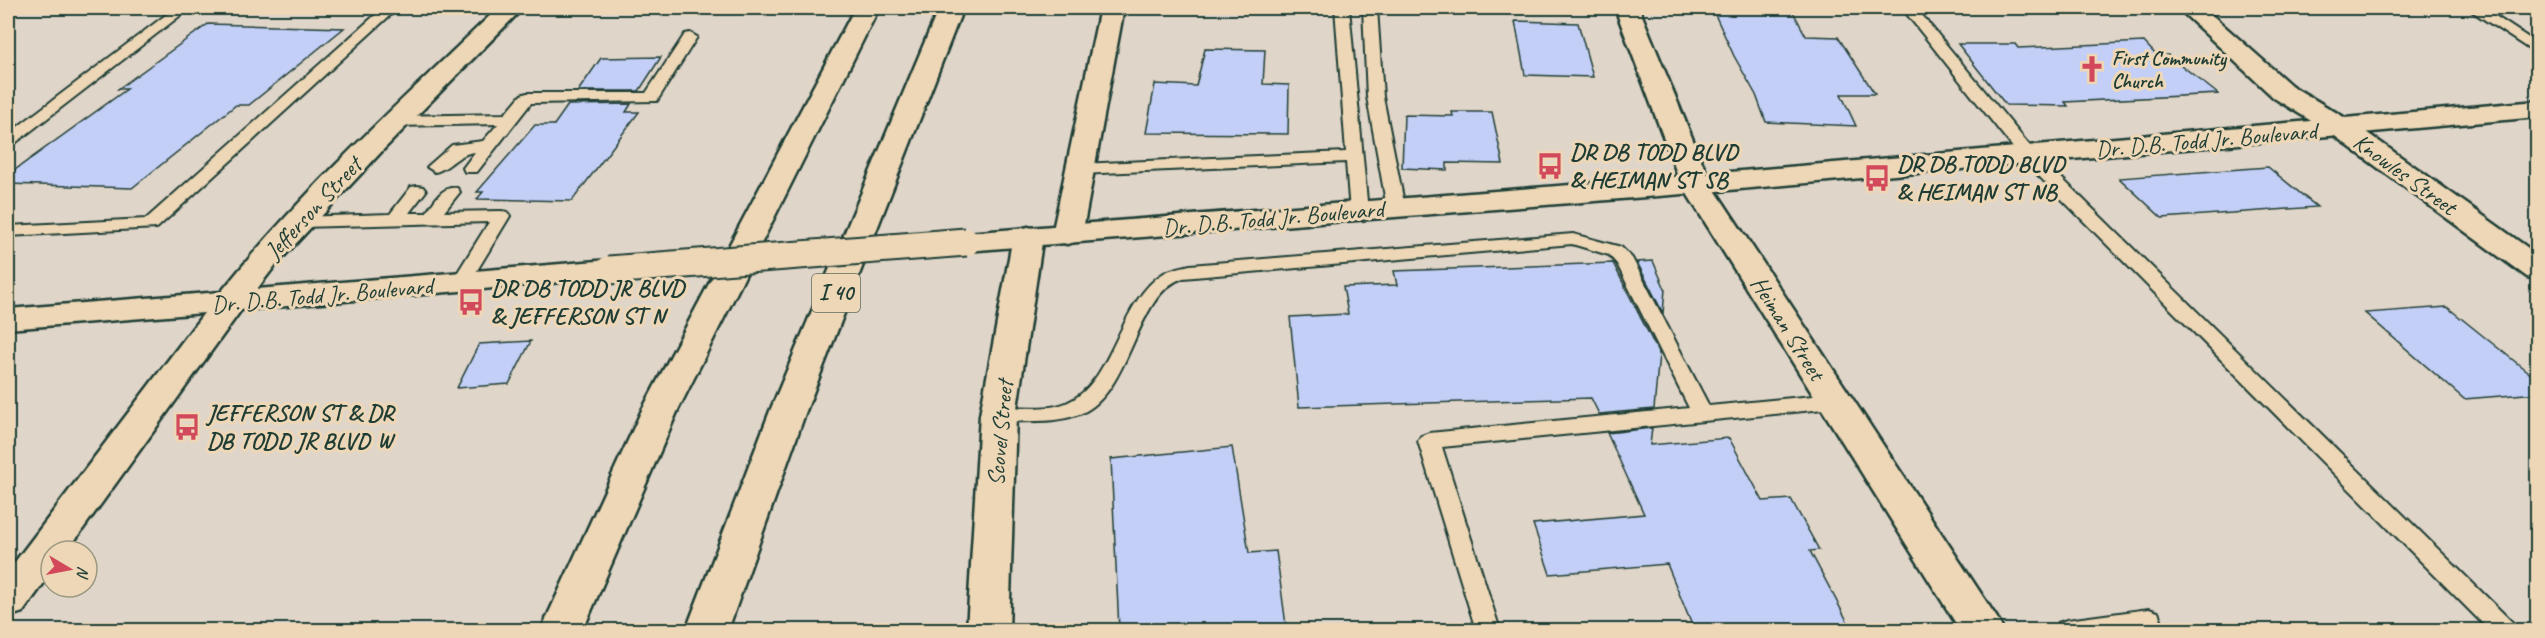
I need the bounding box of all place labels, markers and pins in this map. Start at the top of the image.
place label: First Community Church [2112,46,2228,94]
church icon: First Community Church [2077,54,2107,84]
place label: DR DB TODD BLVD & HEIMAN ST SB [1570,137,1739,195]
place label: DR DB TODD BLVD & HEIMAN ST NB [1897,149,2066,207]
bus stop icon: DR DB TODD BLVD & HEIMAN ST SB [1535,151,1565,181]
bus stop icon: DR DB TODD BLVD & HEIMAN ST NB [1862,163,1892,193]
place label: DR DB TODD JR BLVD & JEFFERSON ST N [491,273,687,331]
bus stop icon: DR DB TODD JR BLVD & JEFFERSON ST N [456,287,486,317]
place label: JEFFERSON ST & DR DB TODD JR BLVD W [205,398,396,456]
bus stop icon: JEFFERSON ST & DR DB TODD JR BLVD W [172,412,202,442]

